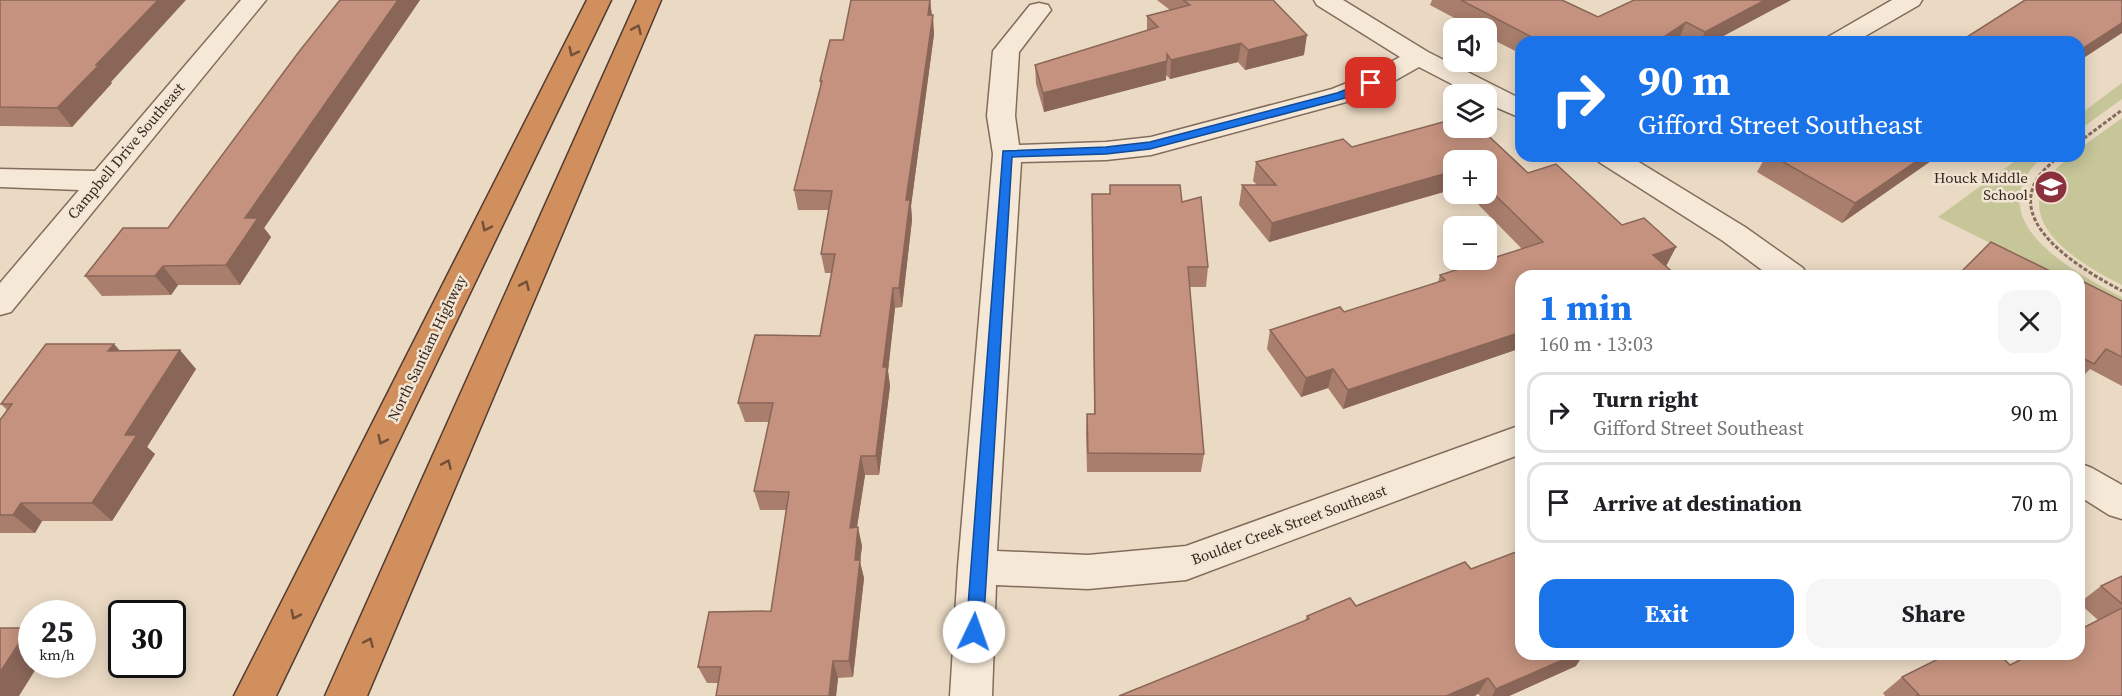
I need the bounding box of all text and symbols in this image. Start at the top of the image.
map controls [1443,18,1497,270]
button: sound [1443,18,1497,72]
one-way arrow [629,25,641,36]
one-way arrow [569,46,580,57]
text: 90 m [1638,51,1731,109]
pin [1345,57,1396,108]
icon: right [1539,60,1617,138]
icon: arrive [1354,66,1387,99]
street label: Campbell Drive Southeast [62,78,189,223]
button: layers [1443,84,1497,138]
text: Gifford Street Southeast [1638,106,1922,143]
button: + [1443,150,1497,204]
place label: Houck Middle School [1934,167,2029,205]
school or university icon: Houck Middle School [2033,169,2069,205]
button: − [1443,216,1497,270]
one-way arrow [482,221,494,232]
street label: North Santiam Highway [382,271,471,424]
one-way arrow [518,280,530,291]
text: 1 min [1539,283,1632,332]
button: close [1998,290,2061,353]
text: 160 m · 13:03 [1539,330,1653,358]
text: Turn right [1593,384,1698,414]
icon: right [1542,396,1575,429]
text: 90 m [2011,398,2058,428]
text: Gifford Street Southeast [1593,414,1804,442]
one-way arrow [377,433,389,444]
one-way arrow [440,459,452,470]
street label: Boulder Creek Street Southeast [1188,479,1390,570]
icon: arrive [1542,486,1575,519]
text: Arrive at destination [1593,488,1802,518]
text: 70 m [2011,488,2058,518]
button: Exit [1539,579,1794,648]
button: Share [1806,579,2061,648]
speed limit sign: 30 [108,600,186,678]
position arrow [942,600,1006,664]
one-way arrow [291,608,303,619]
text: 25 [41,611,73,652]
one-way arrow [362,638,374,649]
text: km/h [39,644,75,665]

